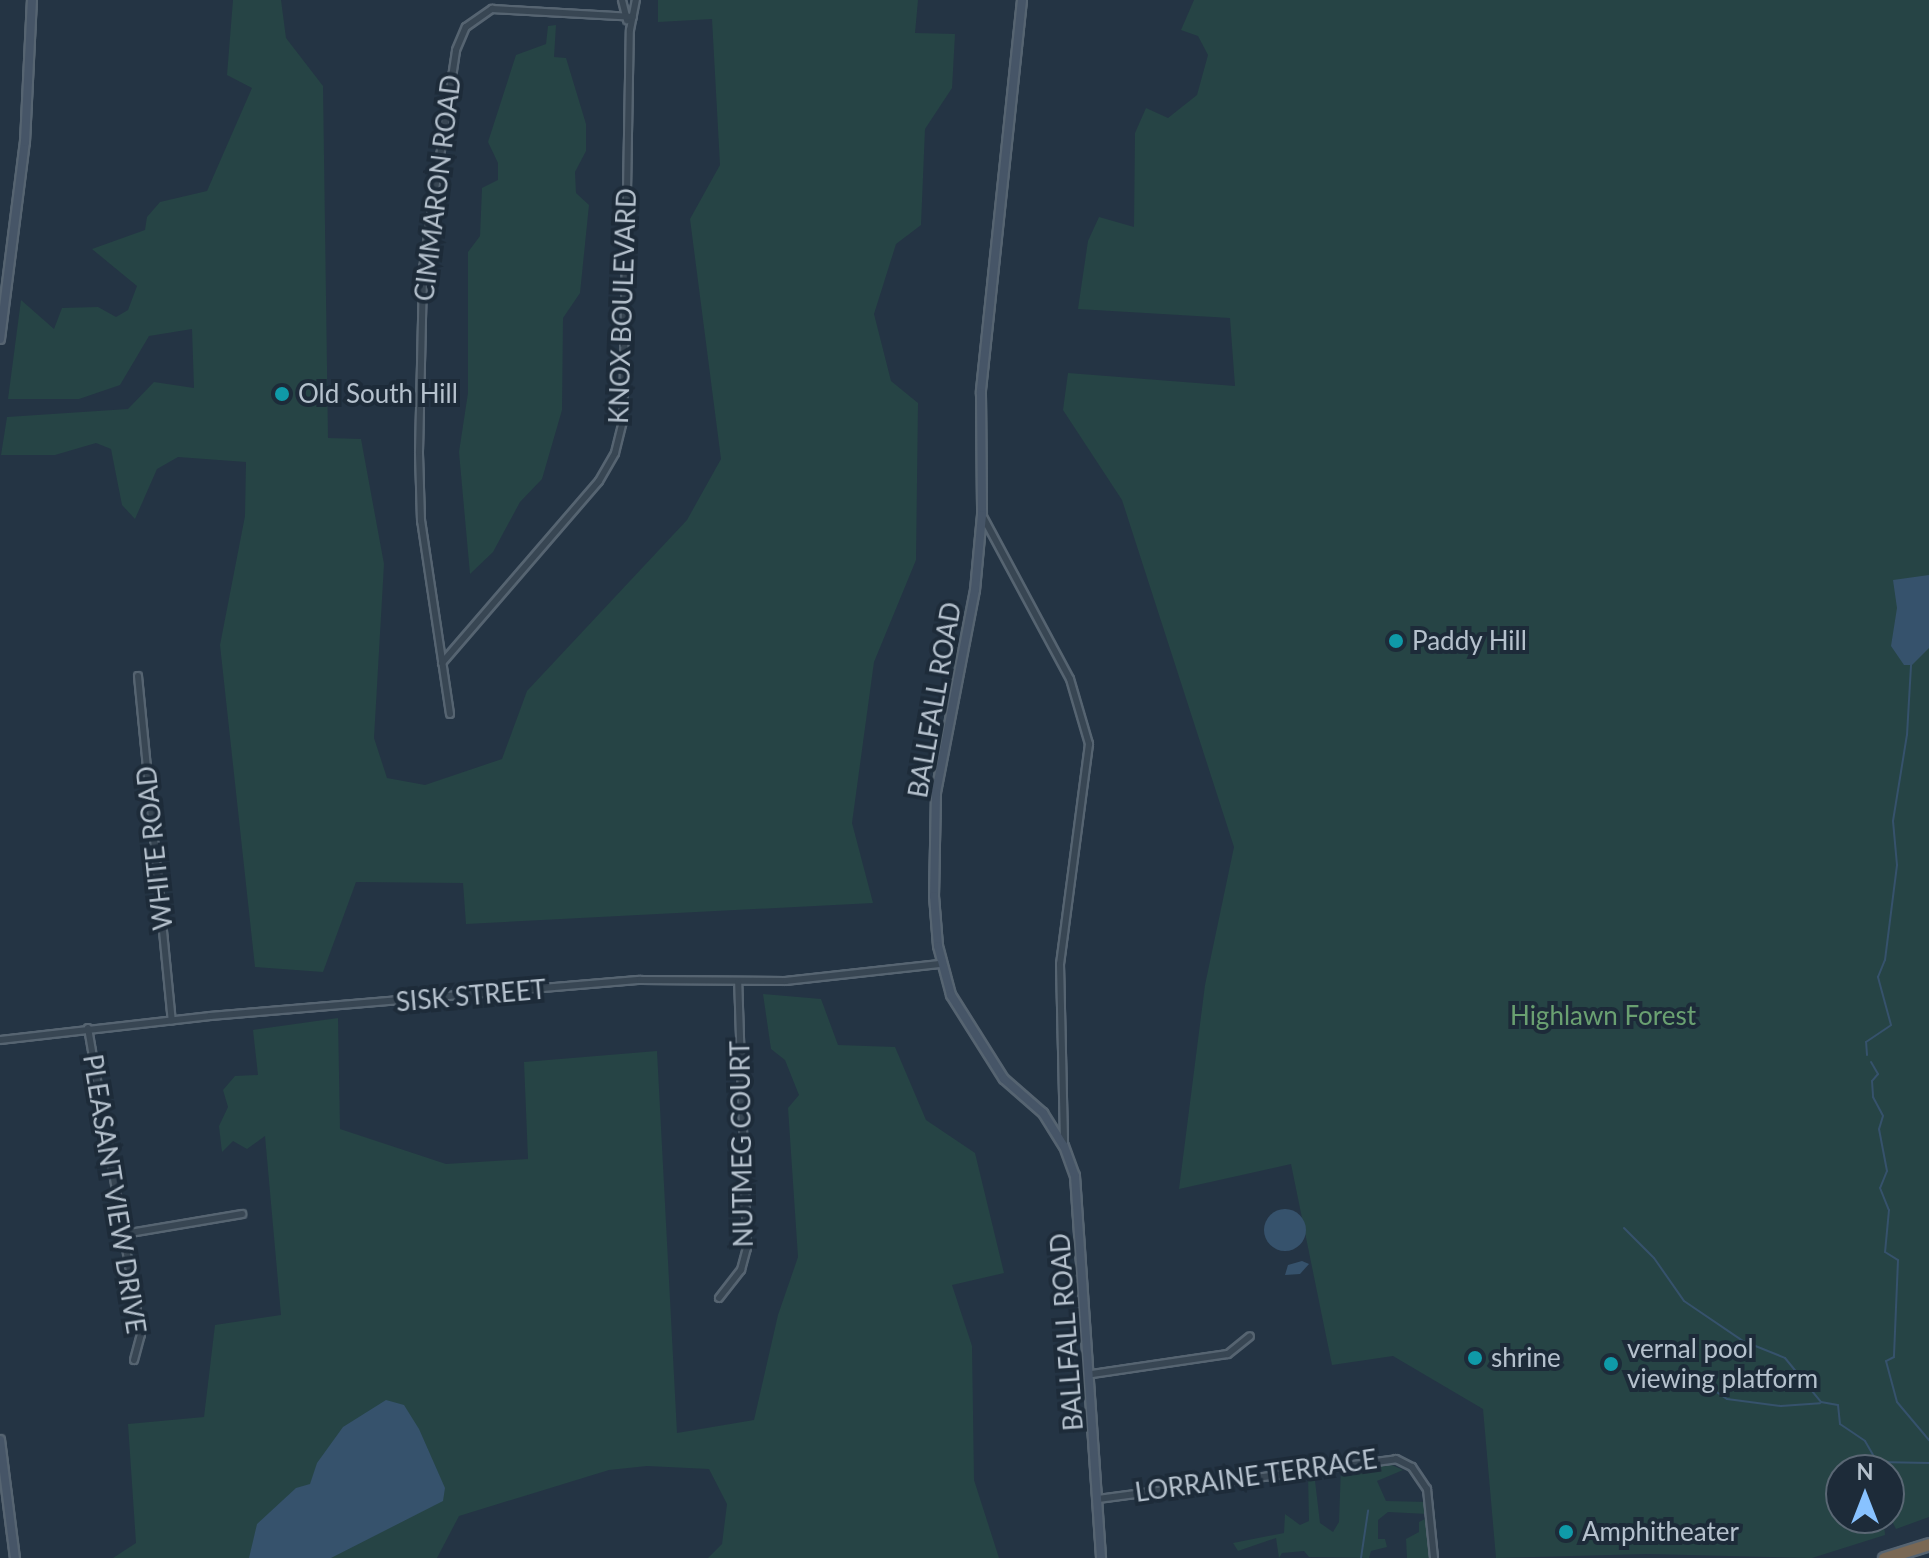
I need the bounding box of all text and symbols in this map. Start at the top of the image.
street label: CIMMARON ROAD [409,73,467,303]
street label: KNOX BOULEVARD [603,188,643,424]
place label: Old South Hill [298,378,458,410]
marker: Old South Hill [273,385,291,403]
street label: BALLFALL ROAD [902,599,968,801]
place label: Paddy Hill [1412,625,1527,657]
marker: Paddy Hill [1387,632,1405,650]
street label: WHITE ROAD [131,764,179,932]
street label: SISK STREET [395,974,547,1018]
park label: Highlawn Forest [1510,1000,1696,1032]
street label: NUTMEG COURT [725,1040,759,1248]
street label: PLEASANT VIEW DRIVE [76,1051,152,1337]
street label: BALLFALL ROAD [1045,1232,1089,1432]
place label: vernal pool viewing platform [1627,1333,1818,1394]
place label: shrine [1491,1342,1561,1374]
marker: shrine [1466,1349,1484,1367]
marker: vernal pool viewing platform [1602,1355,1620,1373]
street label: LORRAINE TERRACE [1133,1444,1379,1508]
north arrow [1825,1454,1905,1534]
text: N [1857,1458,1873,1485]
place label: Amphitheater [1582,1516,1739,1548]
marker: Amphitheater [1557,1523,1575,1541]

